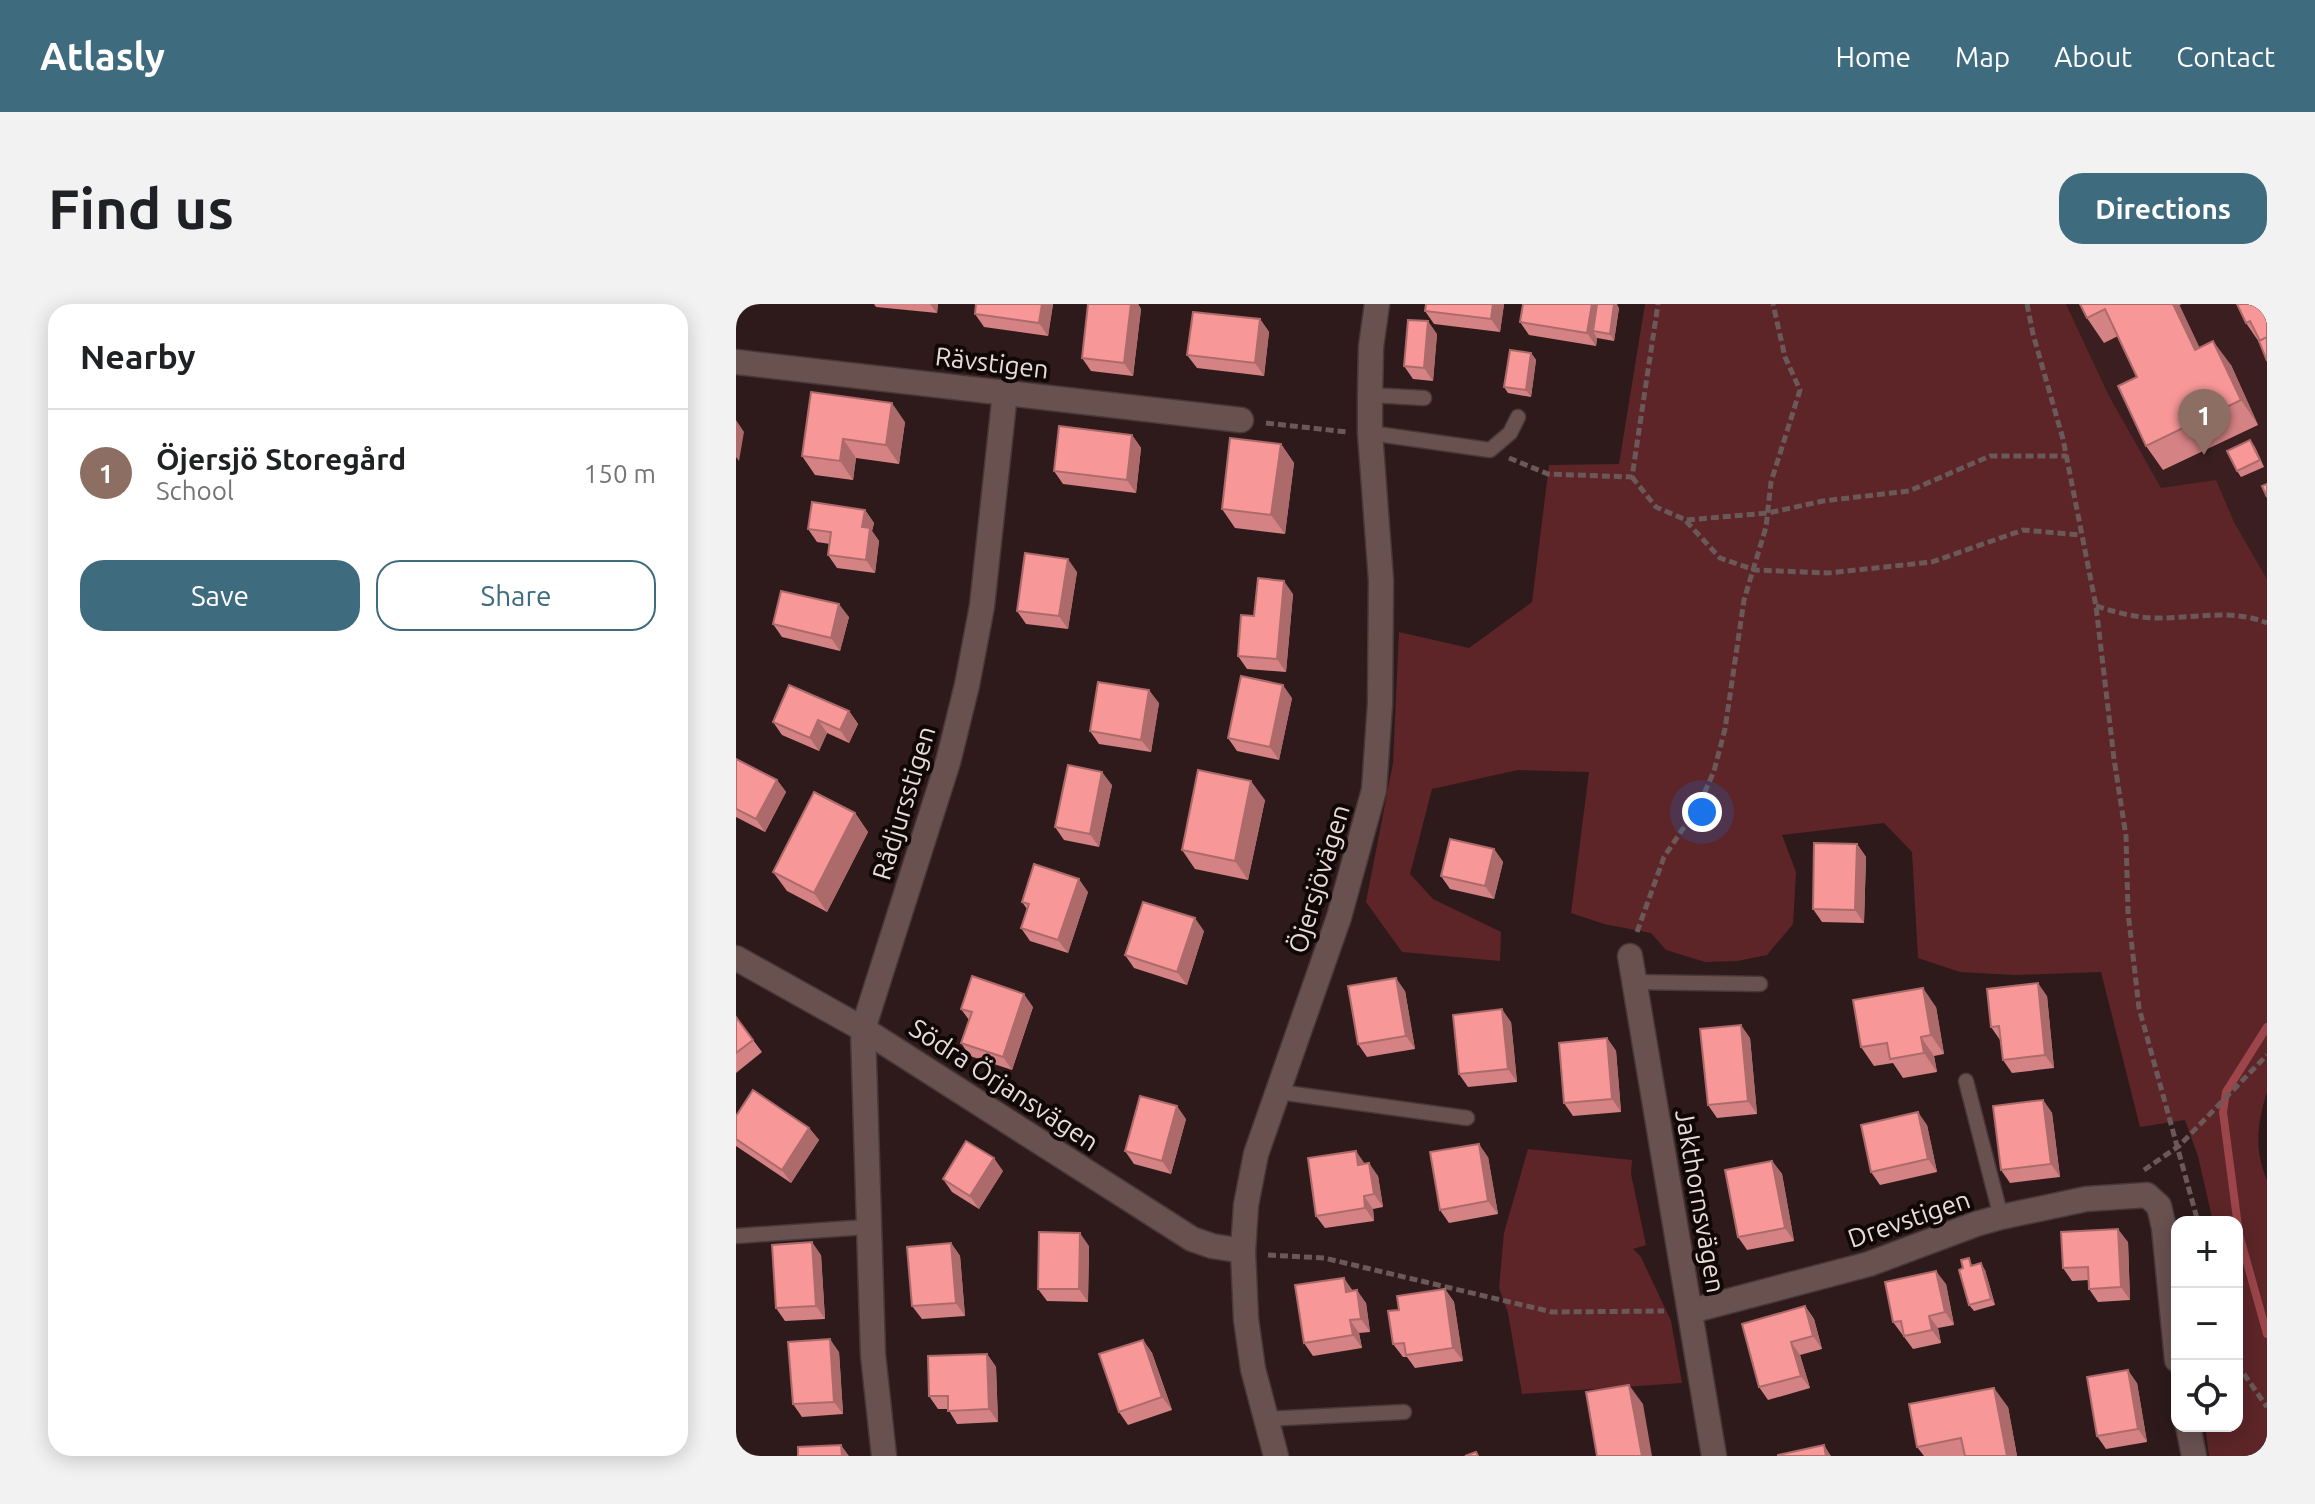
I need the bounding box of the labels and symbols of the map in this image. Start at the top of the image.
street label: Rävstigen [934,341,1050,384]
pin: 1 [2178,389,2230,455]
street label: Rådjursstigen [866,723,941,883]
your location [1682,792,1722,832]
street label: Öjersjövägen [1282,801,1355,957]
street label: Södra Örjansvägen [904,1013,1104,1156]
street label: Jakthornsvägen [1670,1107,1731,1295]
street label: Drevstigen [1844,1184,1974,1253]

